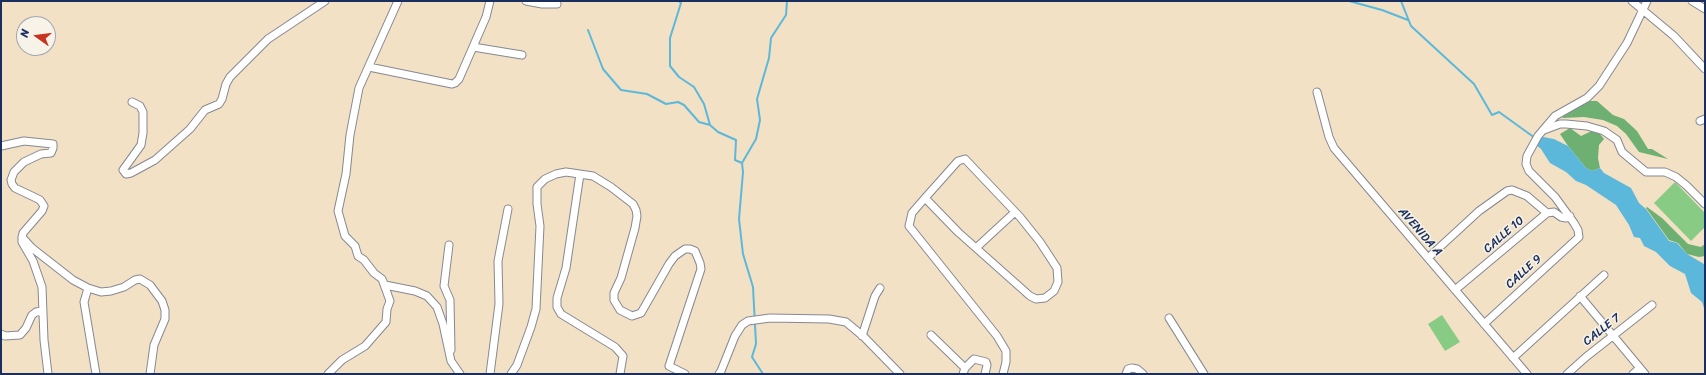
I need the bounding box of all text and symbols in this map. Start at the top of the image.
north arrow [16,16,56,56]
text: N [15,27,35,39]
street label: AVENIDA A [1395,205,1445,259]
street label: CALLE 10 [1481,214,1527,256]
street label: CALLE 9 [1503,252,1545,292]
street label: CALLE 7 [1581,311,1623,349]

